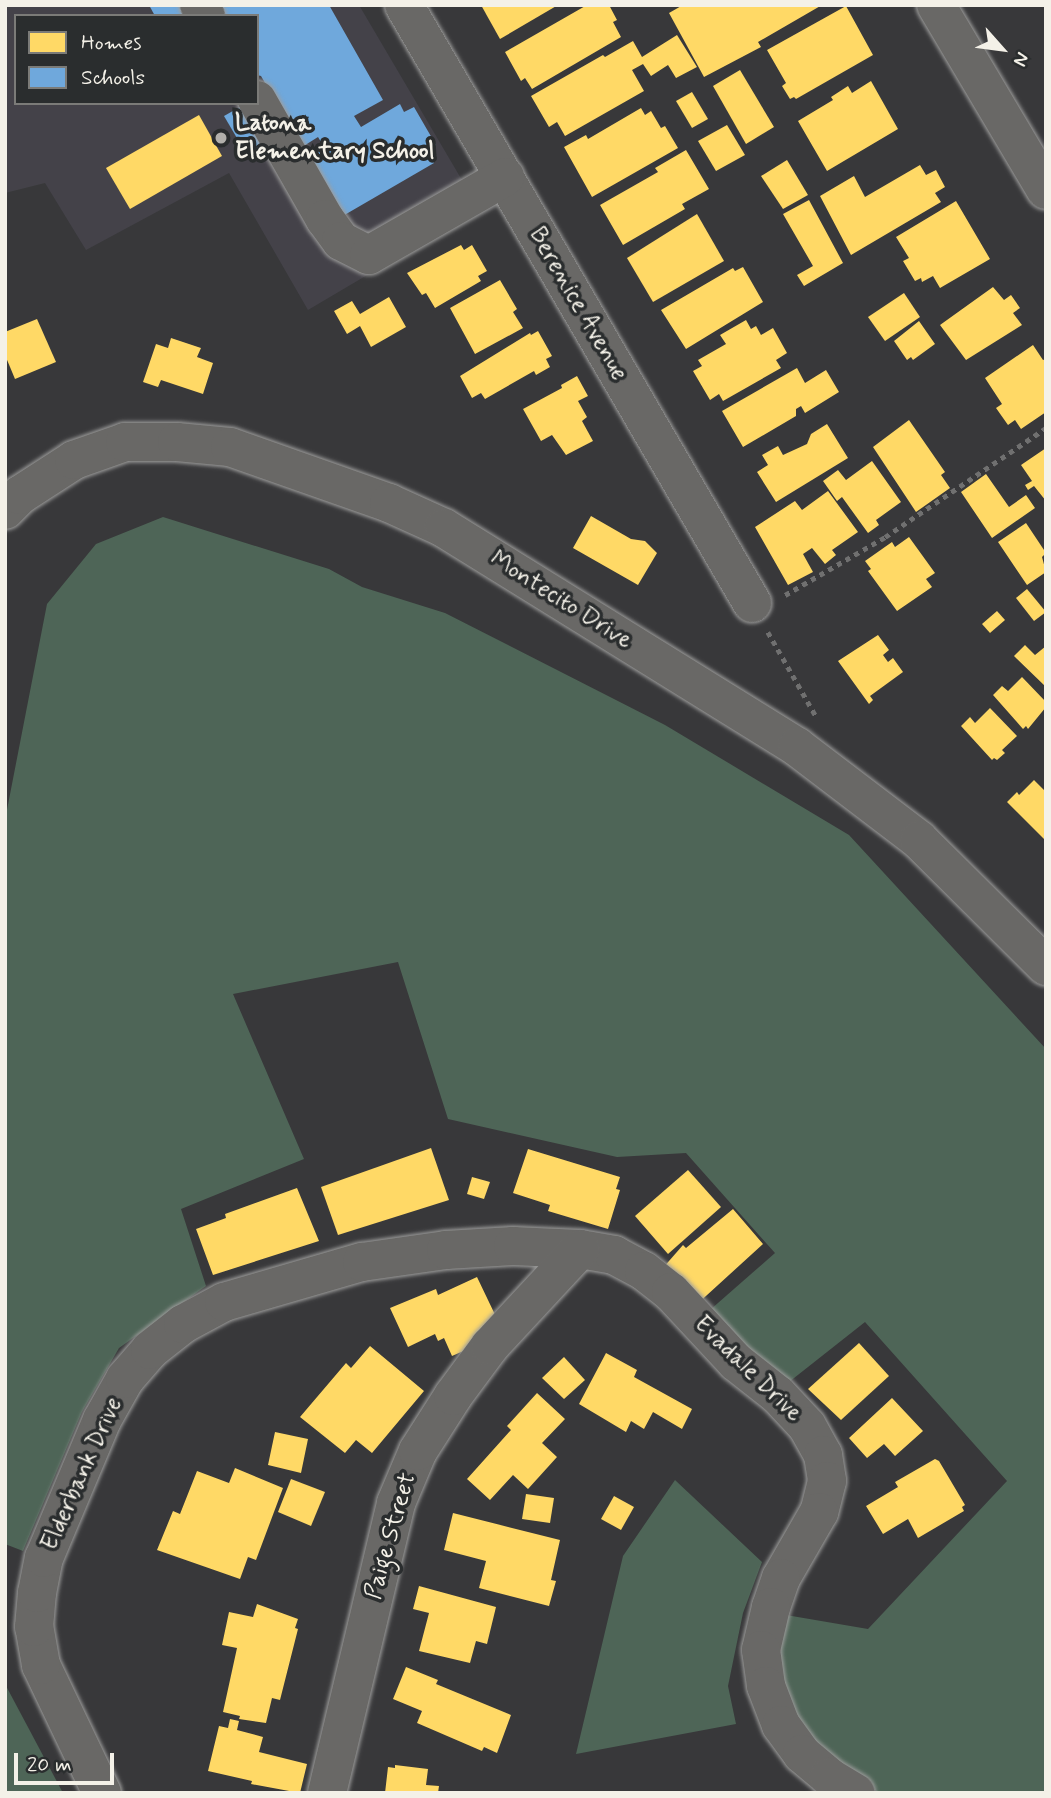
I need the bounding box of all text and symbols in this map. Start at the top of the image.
legend [14,14,259,105]
north arrow [967,14,1037,84]
text: Homes [81,29,141,57]
text: N [1007,48,1035,71]
text: Schools [81,64,145,92]
place label: Latona Elementary School [235,110,434,166]
marker: Latona Elementary School [213,130,229,146]
street label: Berenice Avenue [522,221,634,387]
street label: Montecito Drive [486,545,636,655]
street label: Evadale Drive [688,1310,808,1428]
street label: Elderbank Drive [35,1393,129,1555]
street label: Paige Street [359,1470,423,1602]
scale bar [18,1738,117,1782]
text: 20 m [27,1751,72,1779]

